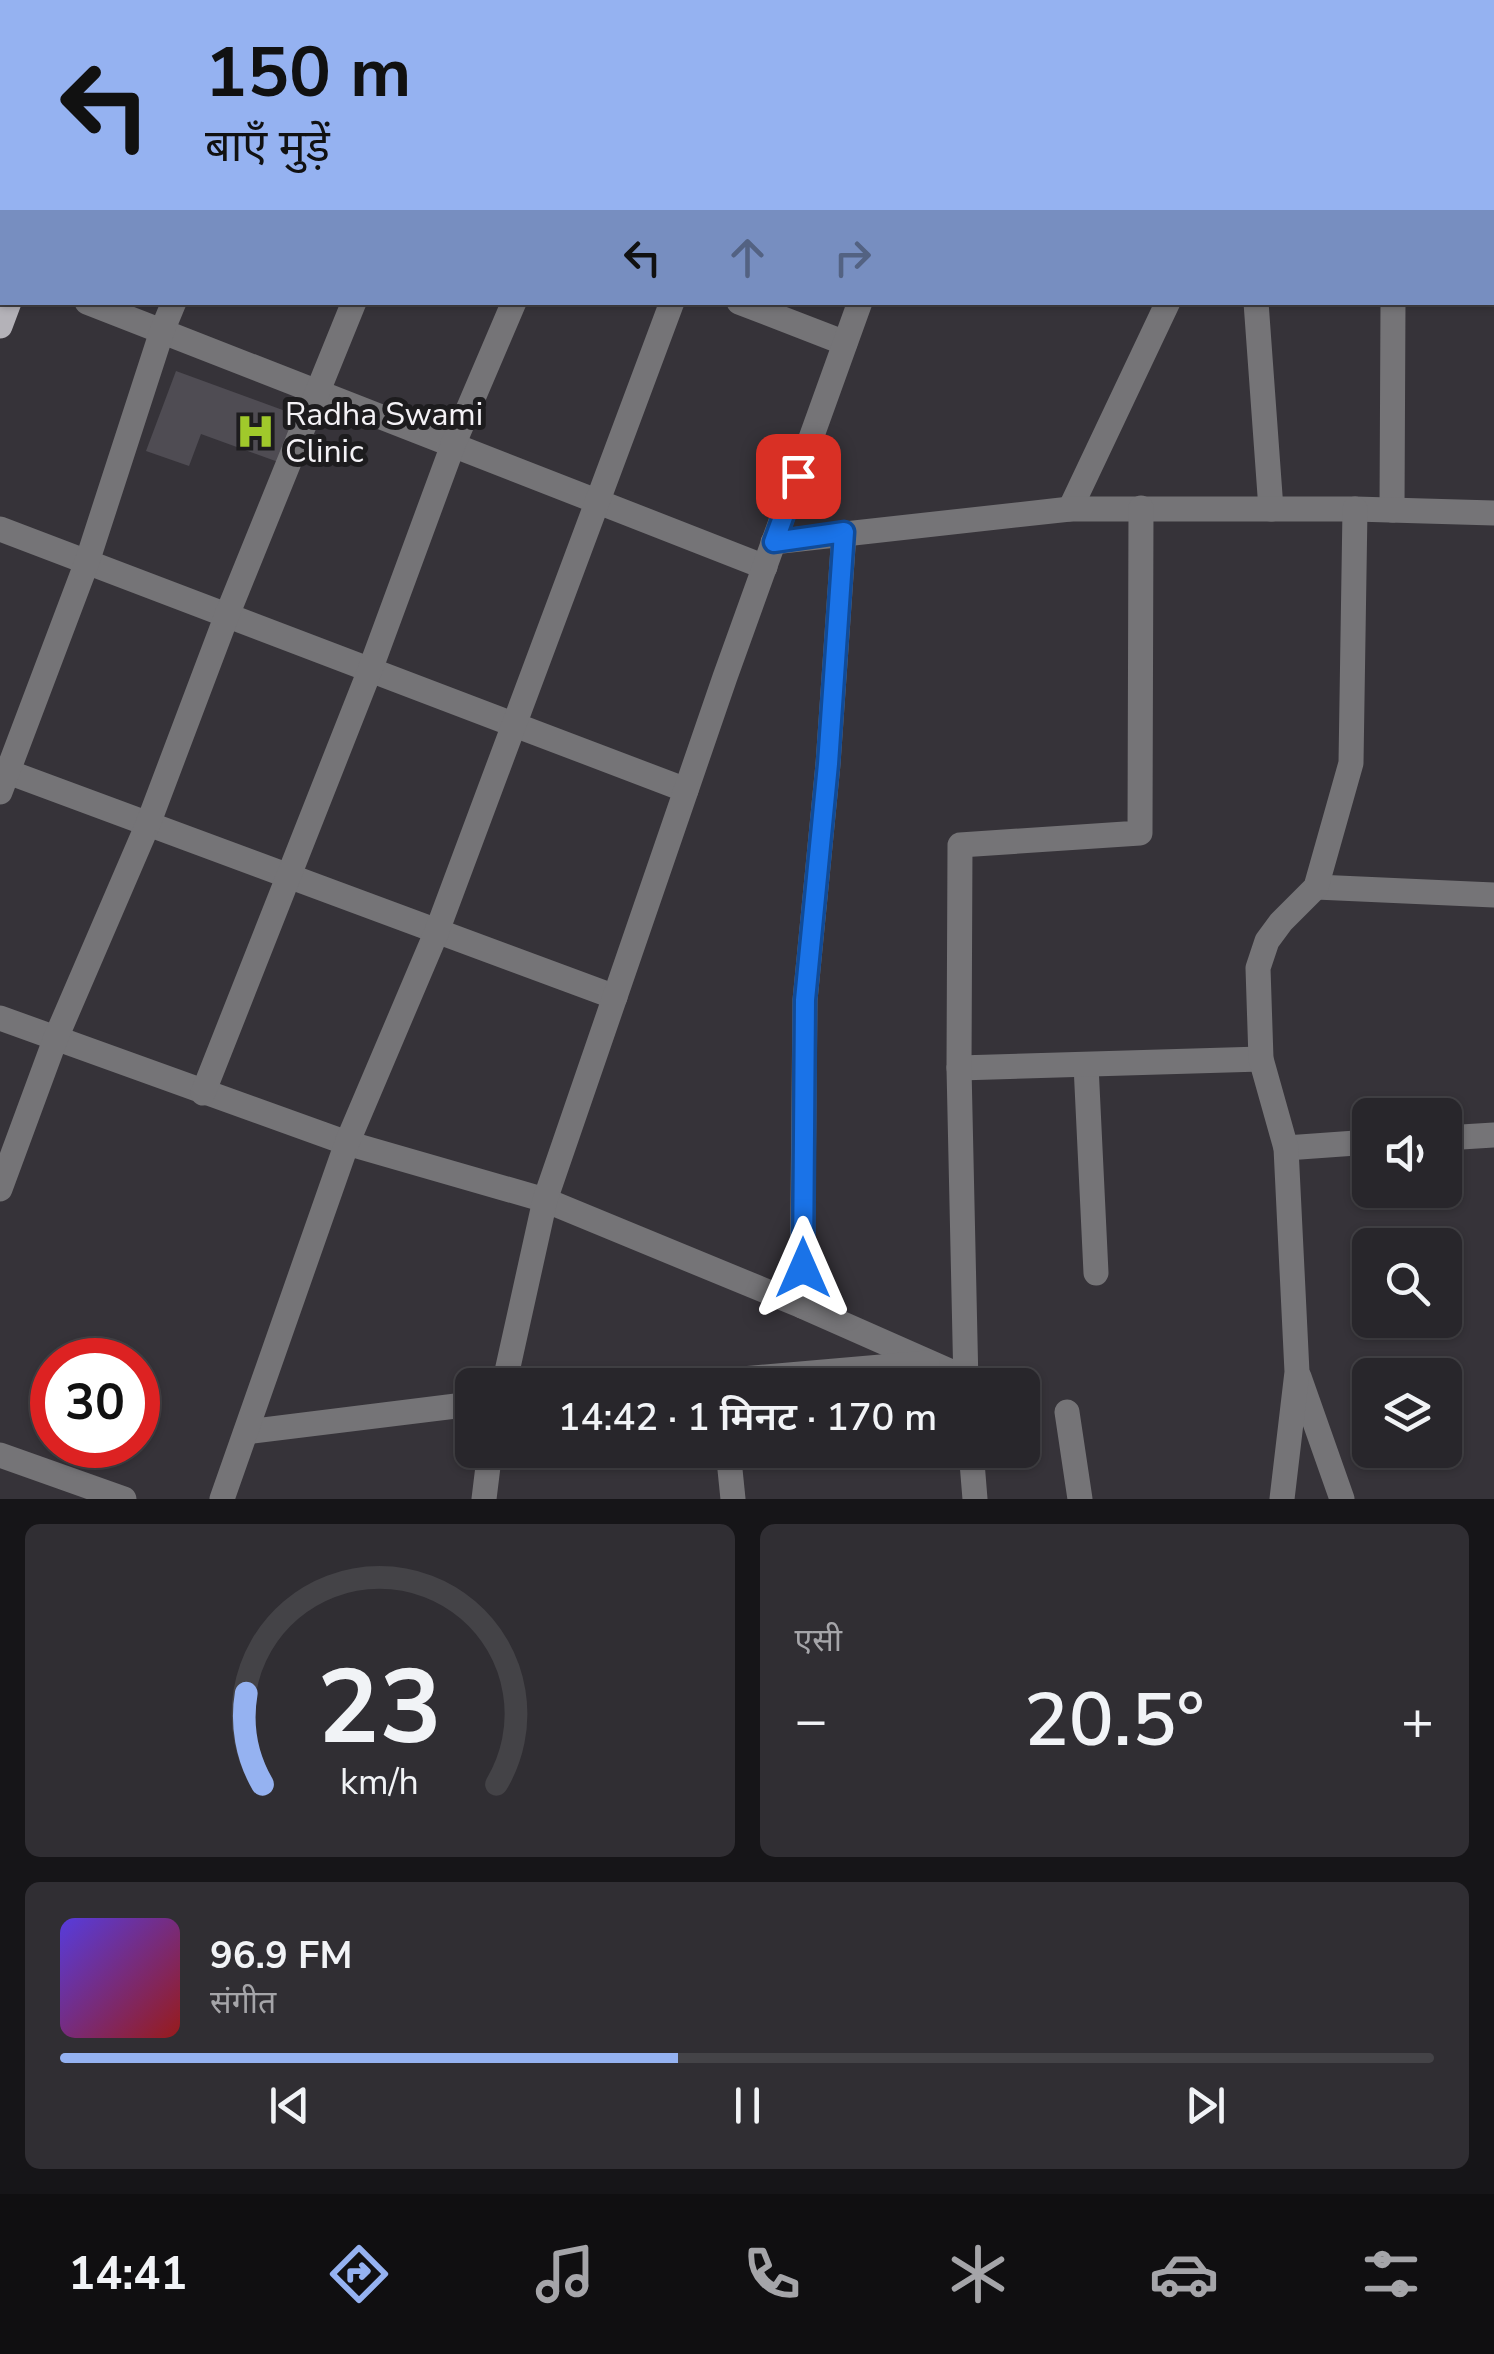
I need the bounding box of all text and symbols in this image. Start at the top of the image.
text: 150 m [205,25,411,121]
icon: left [40,40,170,170]
text: बाएँ मुड़ें [205,116,330,177]
icon: left [615,230,670,285]
icon: ahead [720,230,775,285]
icon: right [825,230,880,285]
place label: Radha Swami Clinic [285,393,483,473]
hospital icon: Radha Swami Clinic [234,411,276,453]
pin [756,434,841,519]
icon: arrive [771,449,826,504]
map controls [1352,1098,1462,1468]
button: sound [1352,1098,1462,1208]
position arrow [751,1216,855,1320]
button: search [1352,1228,1462,1338]
speed limit sign: 30 [30,1338,160,1468]
button: layers [1352,1358,1462,1468]
text: 14:42 · 1 मिनट · 170 m [558,1392,937,1443]
text: एसी [795,1619,842,1662]
text: 23 [317,1637,442,1779]
text: 20.5° [1024,1669,1205,1771]
text: − [795,1683,828,1758]
text: + [1401,1683,1434,1758]
text: km/h [340,1758,419,1807]
text: 96.9 FM [210,1930,352,1981]
text: संगीत [210,1981,276,2024]
icon: previous [262,2078,317,2133]
icon: pause [720,2078,775,2133]
icon: next [1178,2078,1233,2133]
icon: directions [324,2239,394,2309]
icon: music [530,2239,600,2309]
icon: phone [737,2239,807,2309]
icon: climate [943,2239,1013,2309]
icon: car [1149,2239,1219,2309]
icon: filters [1356,2239,1426,2309]
text: 14:41 [68,2244,187,2305]

